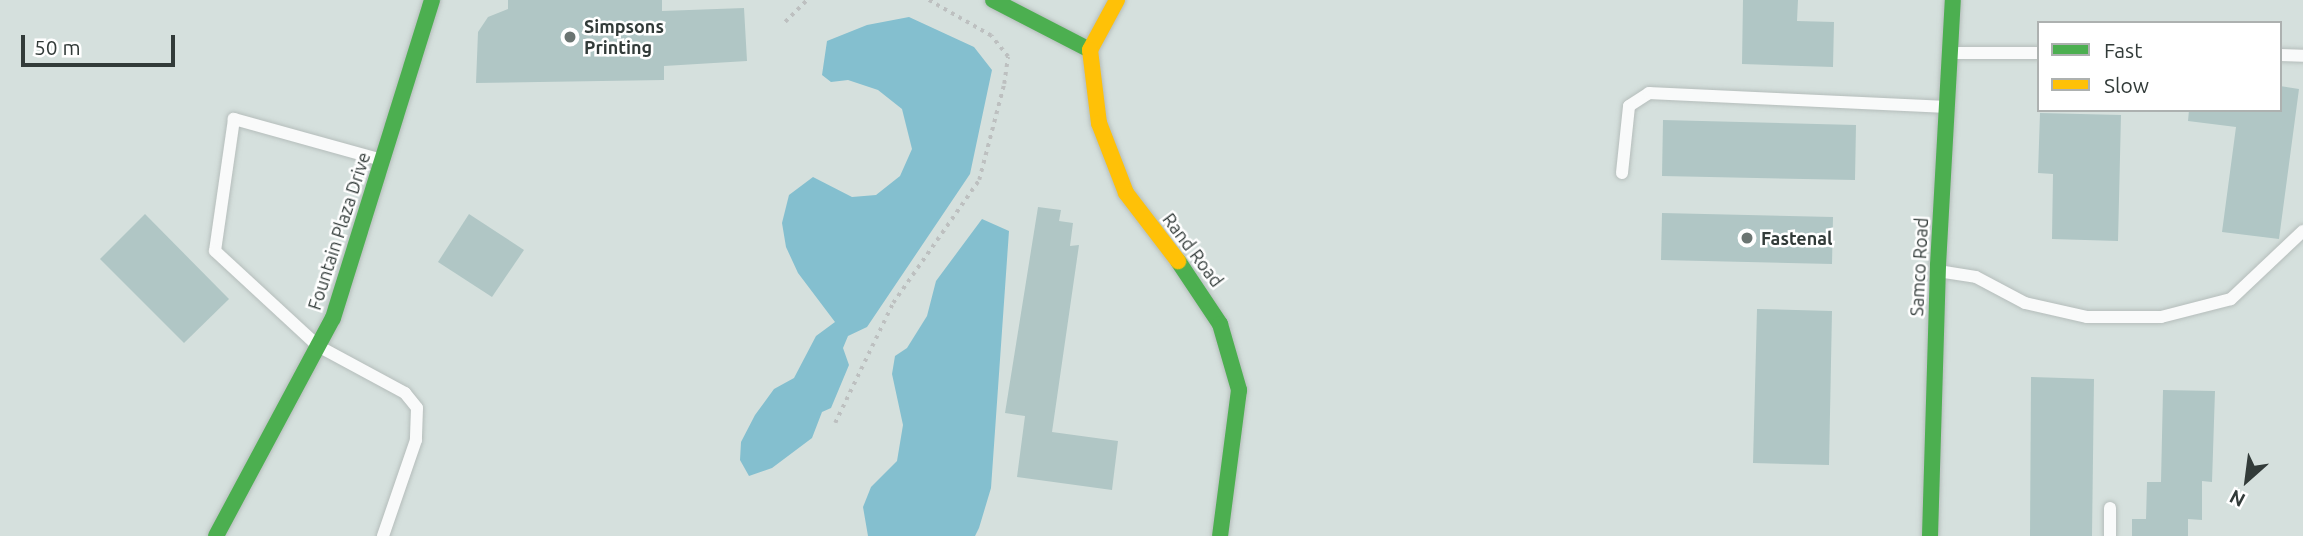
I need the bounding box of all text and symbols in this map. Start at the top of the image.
place label: Simpsons Printing [584,16,664,58]
scale bar [24,21,178,65]
legend [2037,21,2282,112]
marker: Simpsons Printing [562,29,578,45]
text: 50 m [34,35,81,59]
text: Fast [2104,38,2142,62]
text: Slow [2104,73,2149,97]
street label: Fountain Plaza Drive [303,149,375,313]
street label: Rand Road [1158,209,1228,291]
street label: Samco Road [1906,217,1932,317]
place label: Fastenal [1761,227,1832,249]
marker: Fastenal [1739,230,1755,246]
north arrow [2212,445,2282,515]
text: N [2226,485,2249,512]

